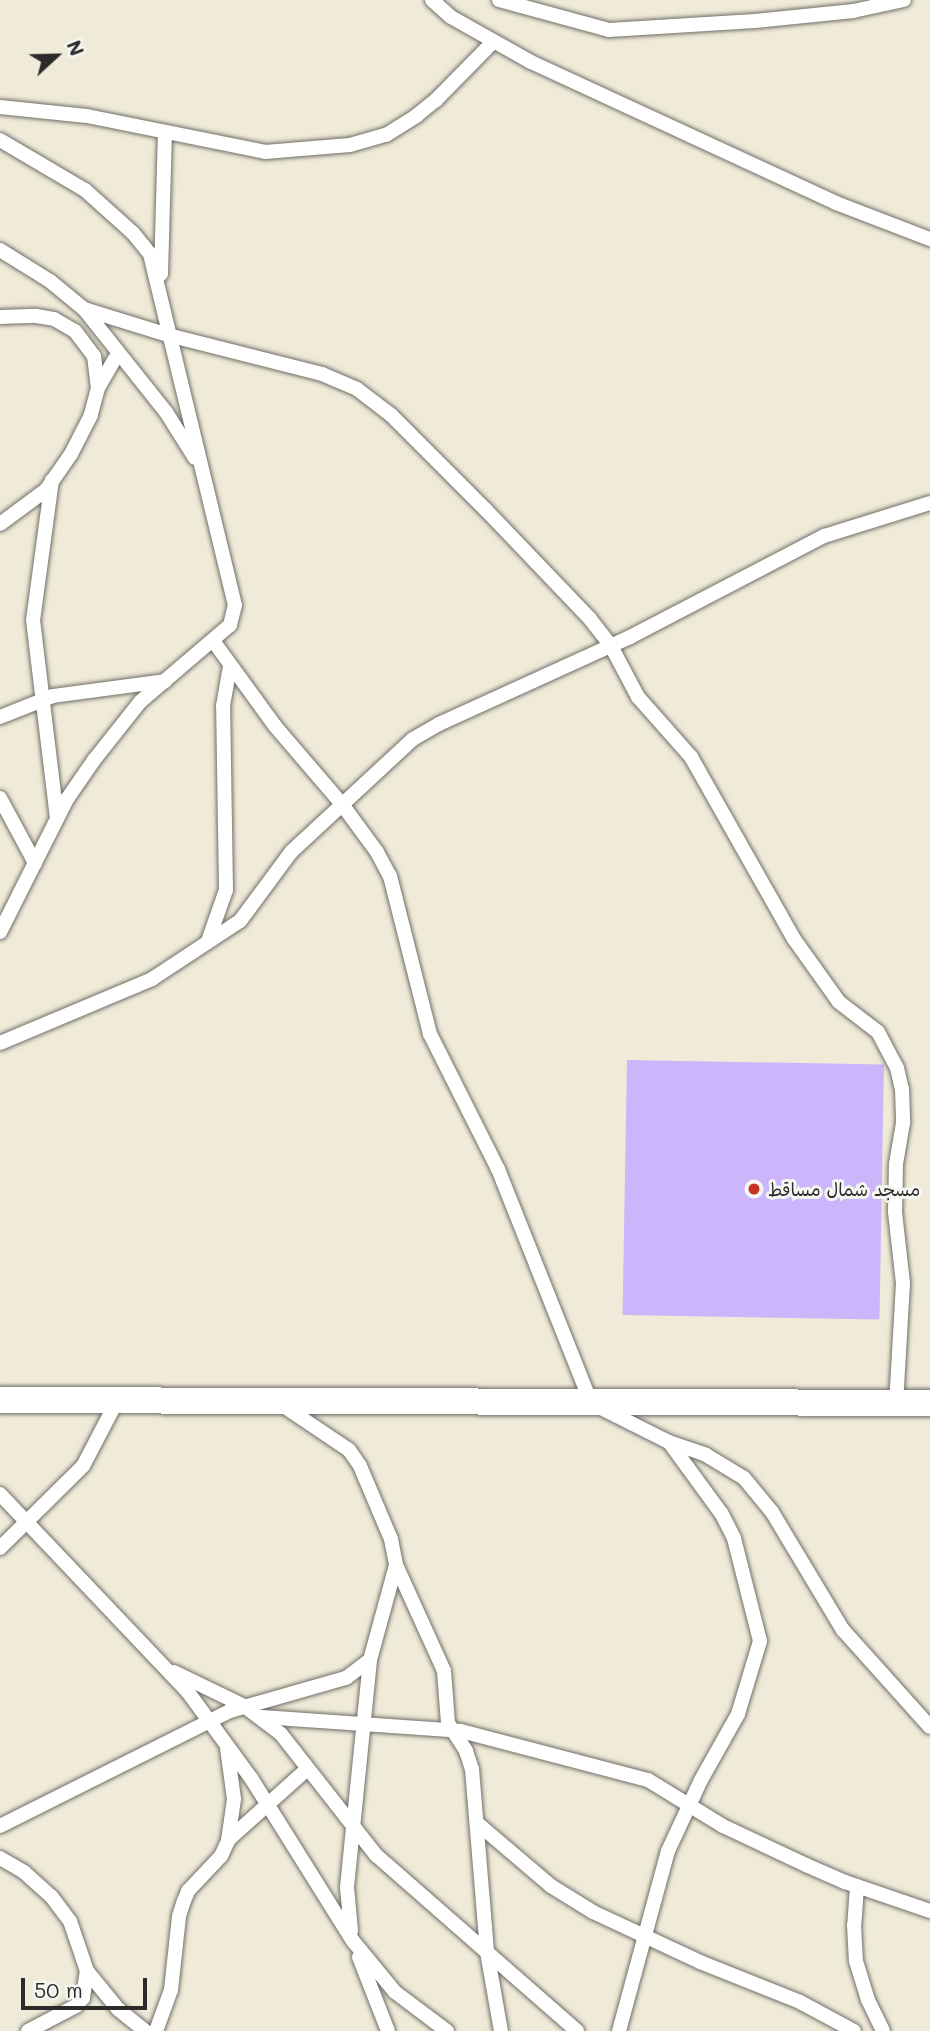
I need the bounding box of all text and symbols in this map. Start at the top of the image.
north arrow [21,21,91,91]
text: N [62,37,90,59]
place label: مسجد شمال مساقط [768,1178,920,1200]
marker: مسجد شمال مساقط [746,1181,762,1197]
scale bar [24,1965,150,2009]
text: 50 m [34,1976,83,2003]

